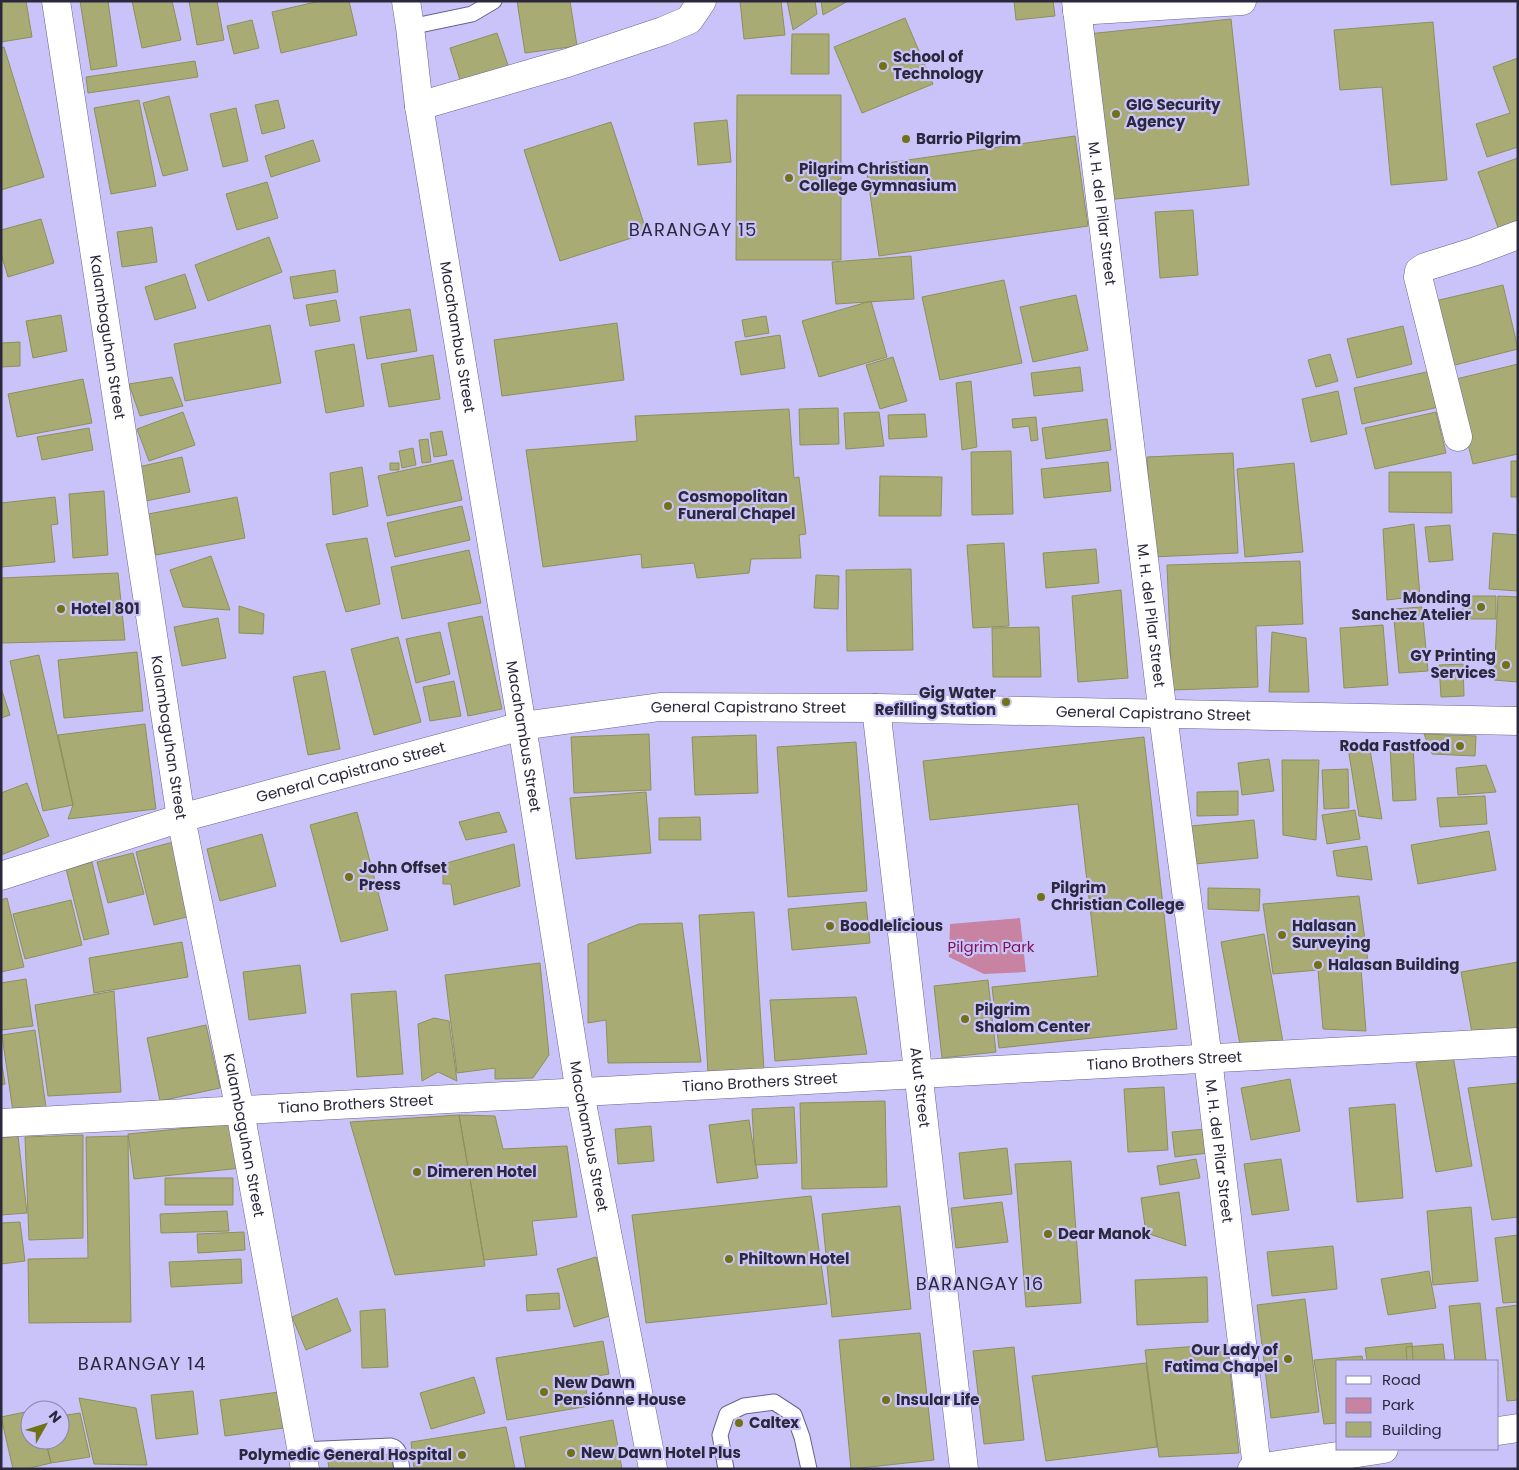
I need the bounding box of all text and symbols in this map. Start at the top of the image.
place label: School of Technology [893,46,984,84]
marker: School of Technology [877,60,889,72]
place label: GIG Security Agency [1126,94,1221,132]
marker: GIG Security Agency [1110,108,1122,120]
place label: Barrio Pilgrim [916,128,1021,149]
marker: Barrio Pilgrim [900,133,912,145]
street label: M. H. del Pilar Street [1083,140,1122,286]
place label: Pilgrim Christian College Gymnasium [799,158,957,196]
marker: Pilgrim Christian College Gymnasium [783,172,795,184]
district label: BARANGAY 15 [629,217,757,242]
street label: Kalambaguhan Street [85,253,131,421]
street label: Macahambus Street [435,260,481,414]
place label: Cosmopolitan Funeral Chapel [678,486,795,524]
marker: Cosmopolitan Funeral Chapel [662,500,674,512]
street label: M. H. del Pilar Street [1132,542,1171,688]
place label: Monding Sanchez Atelier [1352,587,1472,625]
place label: Hotel 801 [71,598,140,619]
marker: Monding Sanchez Atelier [1475,601,1487,613]
marker: Hotel 801 [55,603,67,615]
place label: GY Printing Services [1410,645,1496,683]
street label: Kalambaguhan Street [146,654,192,821]
street label: Macahambus Street [501,659,546,814]
marker: GY Printing Services [1500,659,1512,671]
place label: Gig Water Refilling Station [875,682,997,720]
street label: General Capistrano Street [649,696,846,718]
marker: Gig Water Refilling Station [1000,696,1012,708]
street label: General Capistrano Street [1056,701,1251,726]
place label: Roda Fastfood [1340,735,1450,756]
street label: General Capistrano Street [254,736,448,807]
marker: Roda Fastfood [1454,740,1466,752]
place label: John Offset Press [359,857,447,895]
marker: John Offset Press [343,871,355,883]
place label: Pilgrim Christian College [1051,877,1184,915]
marker: Pilgrim Christian College [1035,891,1047,903]
place label: Boodlelicious [840,915,943,936]
place label: Halasan Surveying [1292,915,1371,953]
marker: Boodlelicious [824,920,836,932]
marker: Halasan Surveying [1276,929,1288,941]
park label: Pilgrim Park [947,936,1035,957]
place label: Halasan Building [1328,954,1459,975]
marker: Halasan Building [1312,959,1324,971]
place label: Pilgrim Shalom Center [975,999,1091,1037]
marker: Pilgrim Shalom Center [959,1013,971,1025]
street label: Akut Street [905,1046,935,1129]
street label: Tiano Brothers Street [1086,1046,1242,1075]
street label: Kalambaguhan Street [219,1052,270,1219]
street label: Macahambus Street [565,1059,614,1213]
street label: Tiano Brothers Street [682,1067,838,1097]
street label: M. H. del Pilar Street [1201,1078,1239,1224]
street label: Tiano Brothers Street [277,1089,434,1118]
place label: Dimeren Hotel [427,1161,537,1182]
marker: Dimeren Hotel [411,1166,423,1178]
place label: Dear Manok [1058,1223,1152,1244]
marker: Dear Manok [1042,1228,1054,1240]
place label: Philtown Hotel [739,1248,850,1269]
marker: Philtown Hotel [723,1253,735,1265]
district label: BARANGAY 16 [916,1271,1044,1296]
place label: Our Lady of Fatima Chapel [1164,1339,1279,1377]
district label: BARANGAY 14 [78,1351,206,1376]
marker: Our Lady of Fatima Chapel [1282,1353,1294,1365]
legend [1336,1360,1499,1450]
text: Road [1382,1369,1421,1390]
place label: New Dawn Pensiónne House [554,1372,686,1410]
marker: New Dawn Pensiónne House [538,1386,550,1398]
place label: Insular Life [896,1389,979,1410]
marker: Insular Life [880,1394,892,1406]
text: Park [1382,1394,1414,1415]
north arrow [20,1400,70,1450]
text: N [44,1406,66,1427]
place label: Caltex [749,1412,799,1433]
marker: Caltex [733,1417,745,1429]
text: Building [1382,1419,1442,1440]
place label: New Dawn Hotel Plus [581,1442,741,1463]
place label: Polymedic General Hospital [239,1444,452,1465]
marker: New Dawn Hotel Plus [565,1447,577,1459]
marker: Polymedic General Hospital [456,1449,468,1461]

